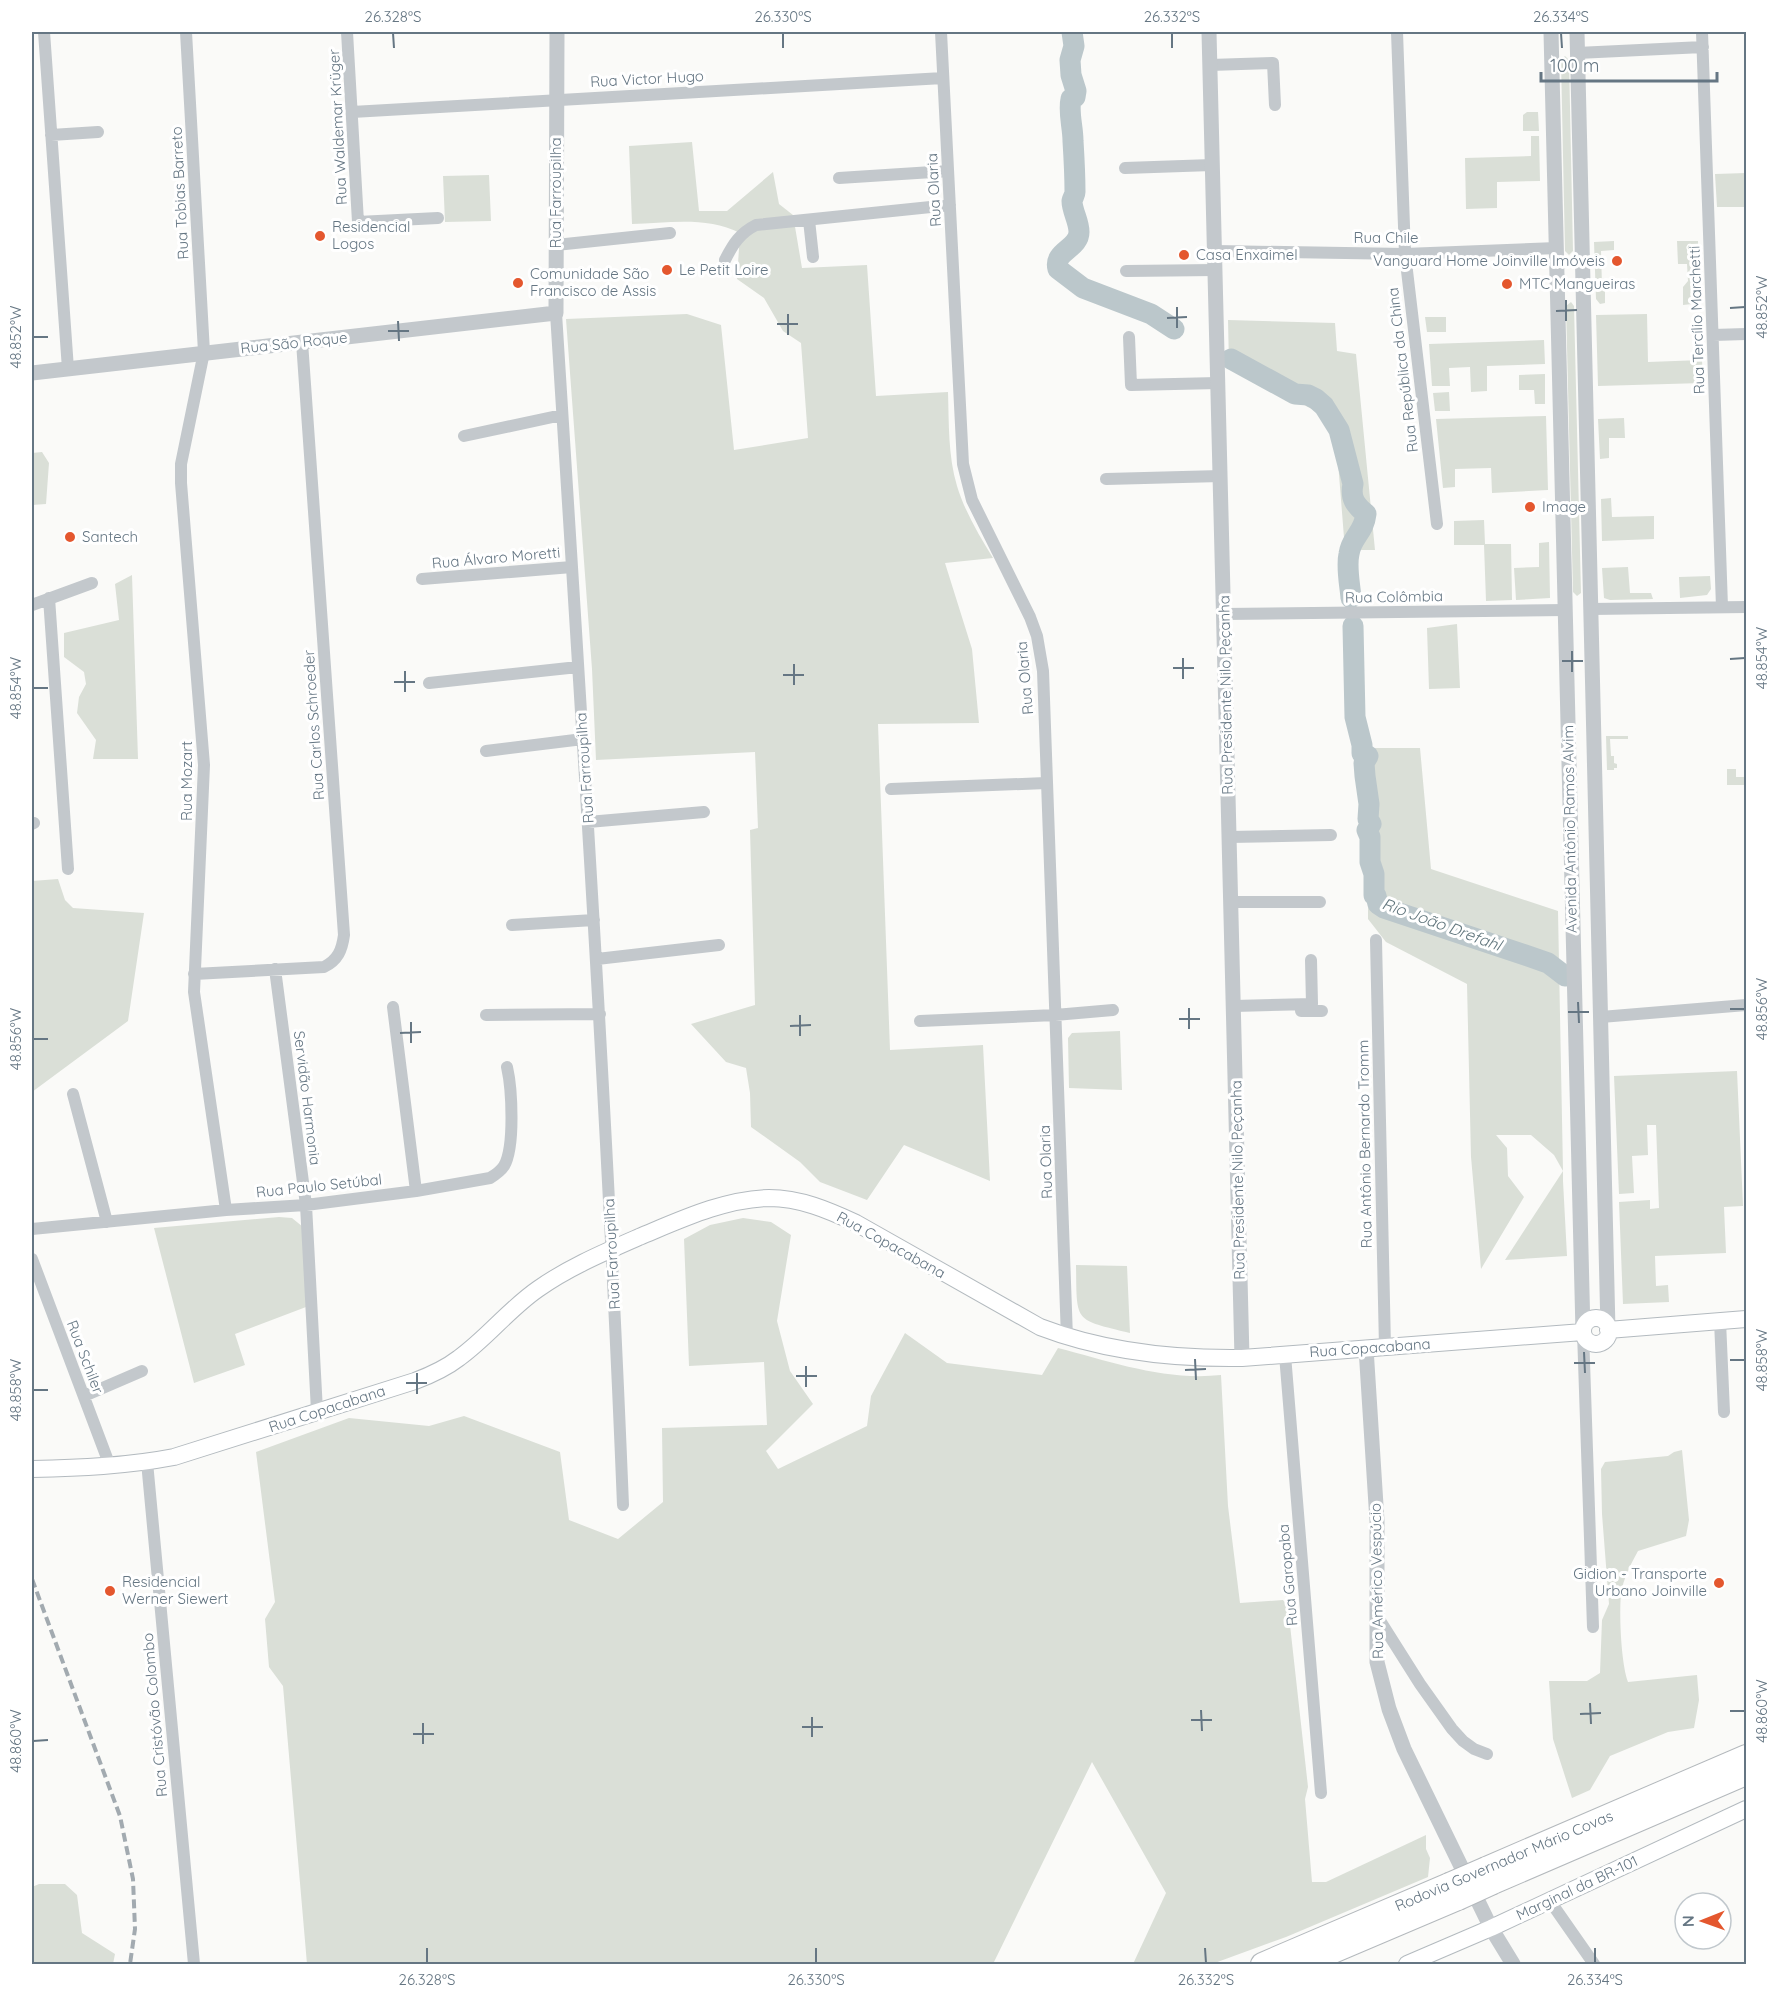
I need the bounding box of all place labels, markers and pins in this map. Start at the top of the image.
place label: Residencial Logos [332,217,410,253]
marker: Residencial Logos [313,229,327,243]
place label: Casa Enxaimel [1196,245,1298,264]
marker: Casa Enxaimel [1177,248,1191,262]
place label: Vanguard Home Joinville Imóveis [1373,251,1605,270]
marker: Vanguard Home Joinville Imóveis [1610,254,1624,268]
place label: Le Petit Loire [679,260,768,279]
marker: Le Petit Loire [660,263,674,277]
place label: Comunidade São Francisco de Assis [530,264,656,300]
place label: MTC Mangueiras [1519,274,1635,293]
marker: Comunidade São Francisco de Assis [511,276,525,290]
marker: MTC Mangueiras [1500,277,1514,291]
place label: Image [1542,497,1586,516]
marker: Image [1523,500,1537,514]
place label: Santech [82,527,138,546]
marker: Santech [63,530,77,544]
place label: Gidion - Transporte Urbano Joinville [1573,1564,1707,1600]
place label: Residencial Werner Siewert [122,1572,228,1608]
marker: Gidion - Transporte Urbano Joinville [1712,1576,1726,1590]
marker: Residencial Werner Siewert [103,1584,117,1598]

